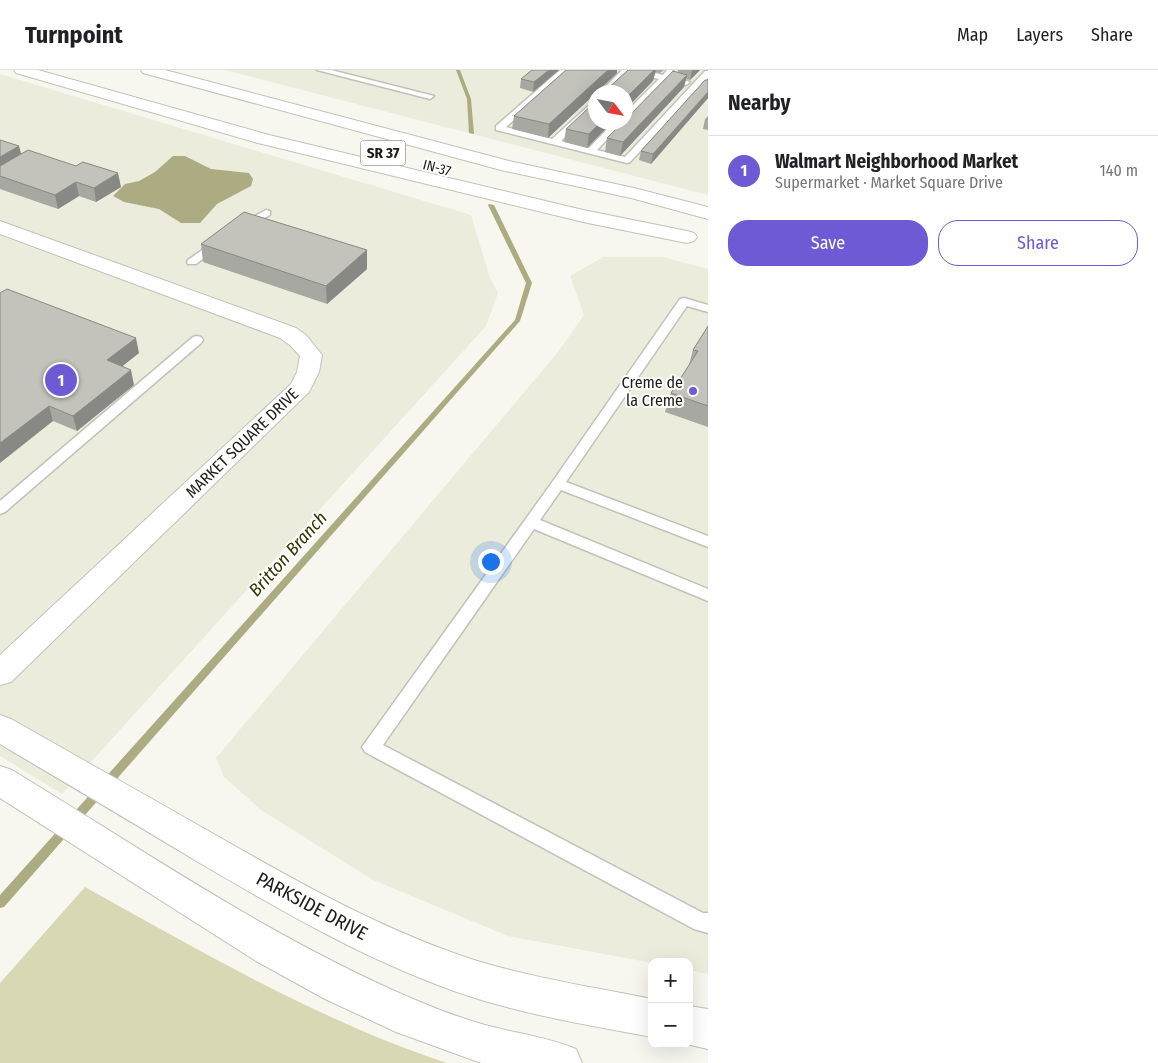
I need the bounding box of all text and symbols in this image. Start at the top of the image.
text: Turnpoint [25,21,123,49]
text: Map [957,24,988,46]
text: Layers [1016,24,1063,46]
text: Share [1091,24,1133,46]
north arrow [588,85,633,130]
text: Nearby [728,90,790,116]
road number: SR 37 [360,140,406,166]
text: Walmart Neighborhood Market [775,150,1018,173]
street label: IN-37 [421,156,453,180]
text: 1 [741,161,747,180]
text: 140 m [1100,161,1138,180]
text: Supermarket · Market Square Drive [775,173,1003,192]
button: Save [728,220,928,266]
button: Share [938,220,1138,266]
pin: 1 [45,361,77,399]
place label: Creme de la Creme [622,373,683,410]
street label: MARKET SQUARE DRIVE [182,384,302,502]
marker: Creme de la Creme [687,385,699,397]
water label: Britton Branch [244,507,332,601]
your location [478,549,504,575]
street label: PARKSIDE DRIVE [252,867,372,945]
map controls [648,958,693,1048]
button: + [648,958,693,1003]
button: − [648,1003,693,1048]

